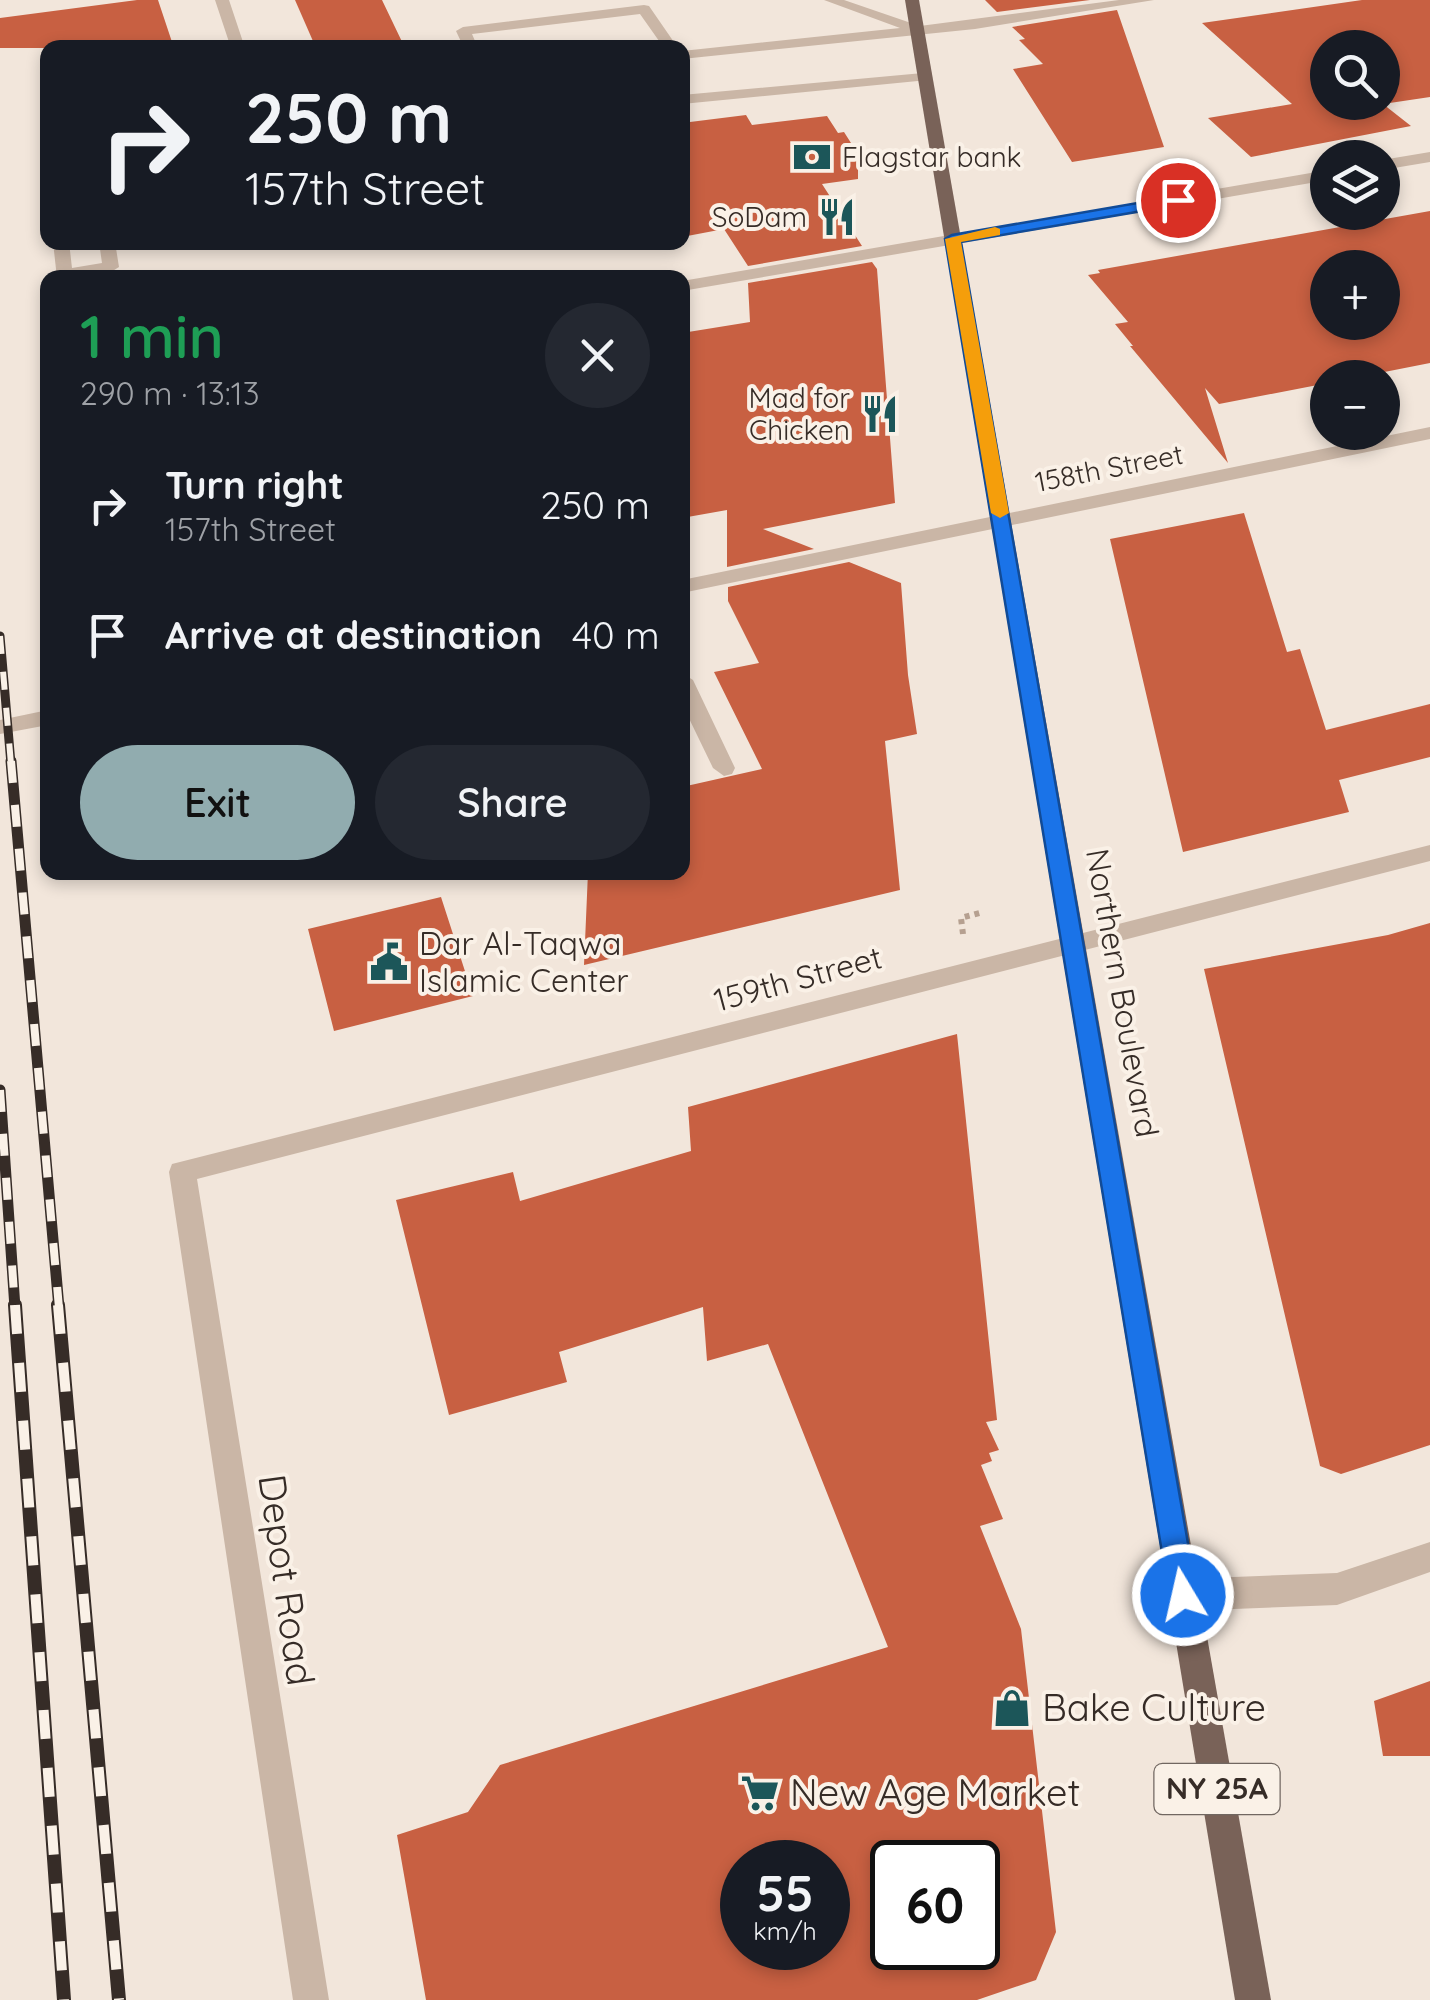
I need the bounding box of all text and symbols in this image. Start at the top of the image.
map controls [1310,30,1400,450]
button: search [1310,30,1400,120]
text: 250 m [245,73,452,161]
icon: right [80,80,210,210]
bank icon: Flagstar bank [791,136,833,178]
place label: Flagstar bank [842,139,1022,174]
button: layers [1310,140,1400,230]
pin [1136,158,1221,243]
text: 157th Street [245,160,485,216]
icon: arrive [1151,173,1206,228]
restaurant icon: SoDam [816,196,858,238]
place label: SoDam [712,199,807,234]
button: + [1310,250,1400,340]
text: 1 min [80,298,224,373]
button: close [545,303,650,408]
button: − [1310,360,1400,450]
text: 290 m · 13:13 [80,373,259,413]
place label: Mad for Chicken [749,380,850,447]
restaurant icon: Mad for Chicken [859,393,901,435]
street label: 158th Street [1032,436,1186,499]
text: Turn right [165,461,344,509]
icon: right [80,478,135,533]
text: 250 m [541,481,650,529]
text: 157th Street [165,509,336,549]
icon: arrive [80,608,135,663]
text: Arrive at destination [165,611,542,659]
text: 40 m [572,611,660,659]
button: Exit [80,745,355,860]
button: Share [375,745,650,860]
street label: Northern Boulevard [1078,845,1168,1140]
place label: Dar Al-Taqwa Islamic Center [419,923,629,1000]
street label: 159th Street [709,936,886,1020]
public building icon: Dar Al-Taqwa Islamic Center [368,941,410,983]
street label: Depot Road [248,1471,326,1688]
position arrow [1131,1543,1235,1647]
place label: Bake Culture [1042,1683,1266,1731]
shop icon: Bake Culture [991,1687,1033,1729]
road number: NY 25A [1154,1764,1280,1814]
place label: New Age Market [790,1768,1080,1816]
supermarket icon: New Age Market [739,1772,781,1814]
speed limit sign: 60 [870,1840,1000,1970]
text: 55 [756,1861,814,1924]
text: km/h [753,1915,817,1946]

